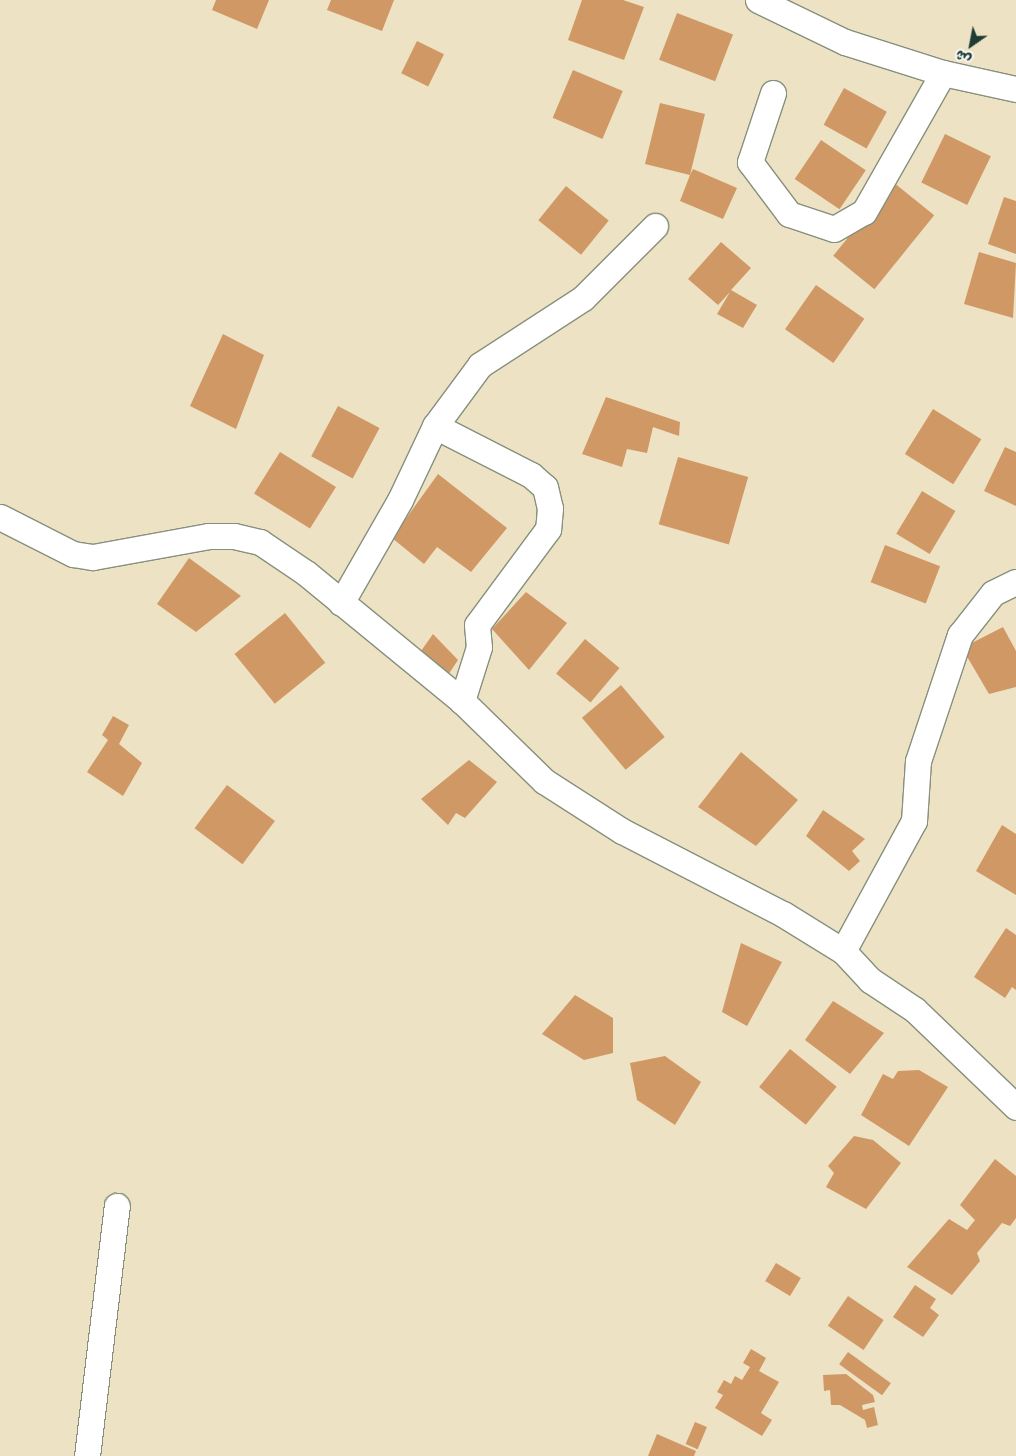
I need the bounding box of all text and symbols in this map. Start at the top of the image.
north arrow [946,20,996,70]
text: ش [951,46,974,69]

